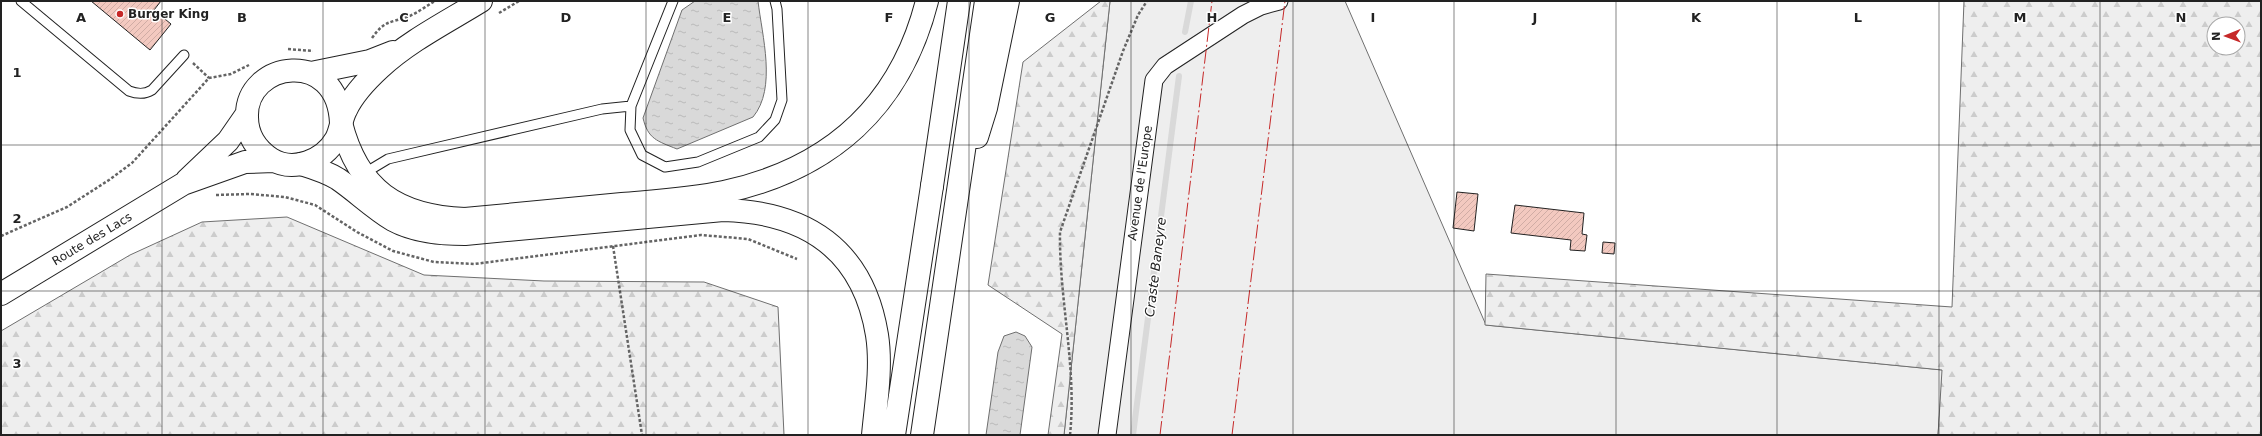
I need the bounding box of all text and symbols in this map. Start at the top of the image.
place label: Burger King [128,7,209,21]
marker: Burger King [115,9,125,19]
text: A [76,10,86,25]
text: B [237,10,247,25]
text: C [399,10,409,25]
text: D [561,10,572,25]
text: E [723,10,731,25]
text: F [885,10,893,25]
text: G [1045,10,1055,25]
text: H [1207,10,1217,25]
text: I [1371,10,1375,25]
text: J [1532,10,1537,25]
text: K [1691,10,1702,25]
text: L [1854,10,1862,25]
text: M [2014,10,2026,25]
text: N [2176,10,2186,25]
north arrow [2206,16,2246,56]
text: N [2210,31,2223,41]
text: 1 [12,65,22,80]
street label: Avenue de l'Europe [1125,125,1155,241]
street label: Route des Lacs [50,210,134,268]
text: 2 [12,211,22,226]
water label: Craste Baneyre [1142,216,1169,318]
text: 3 [12,356,22,371]

